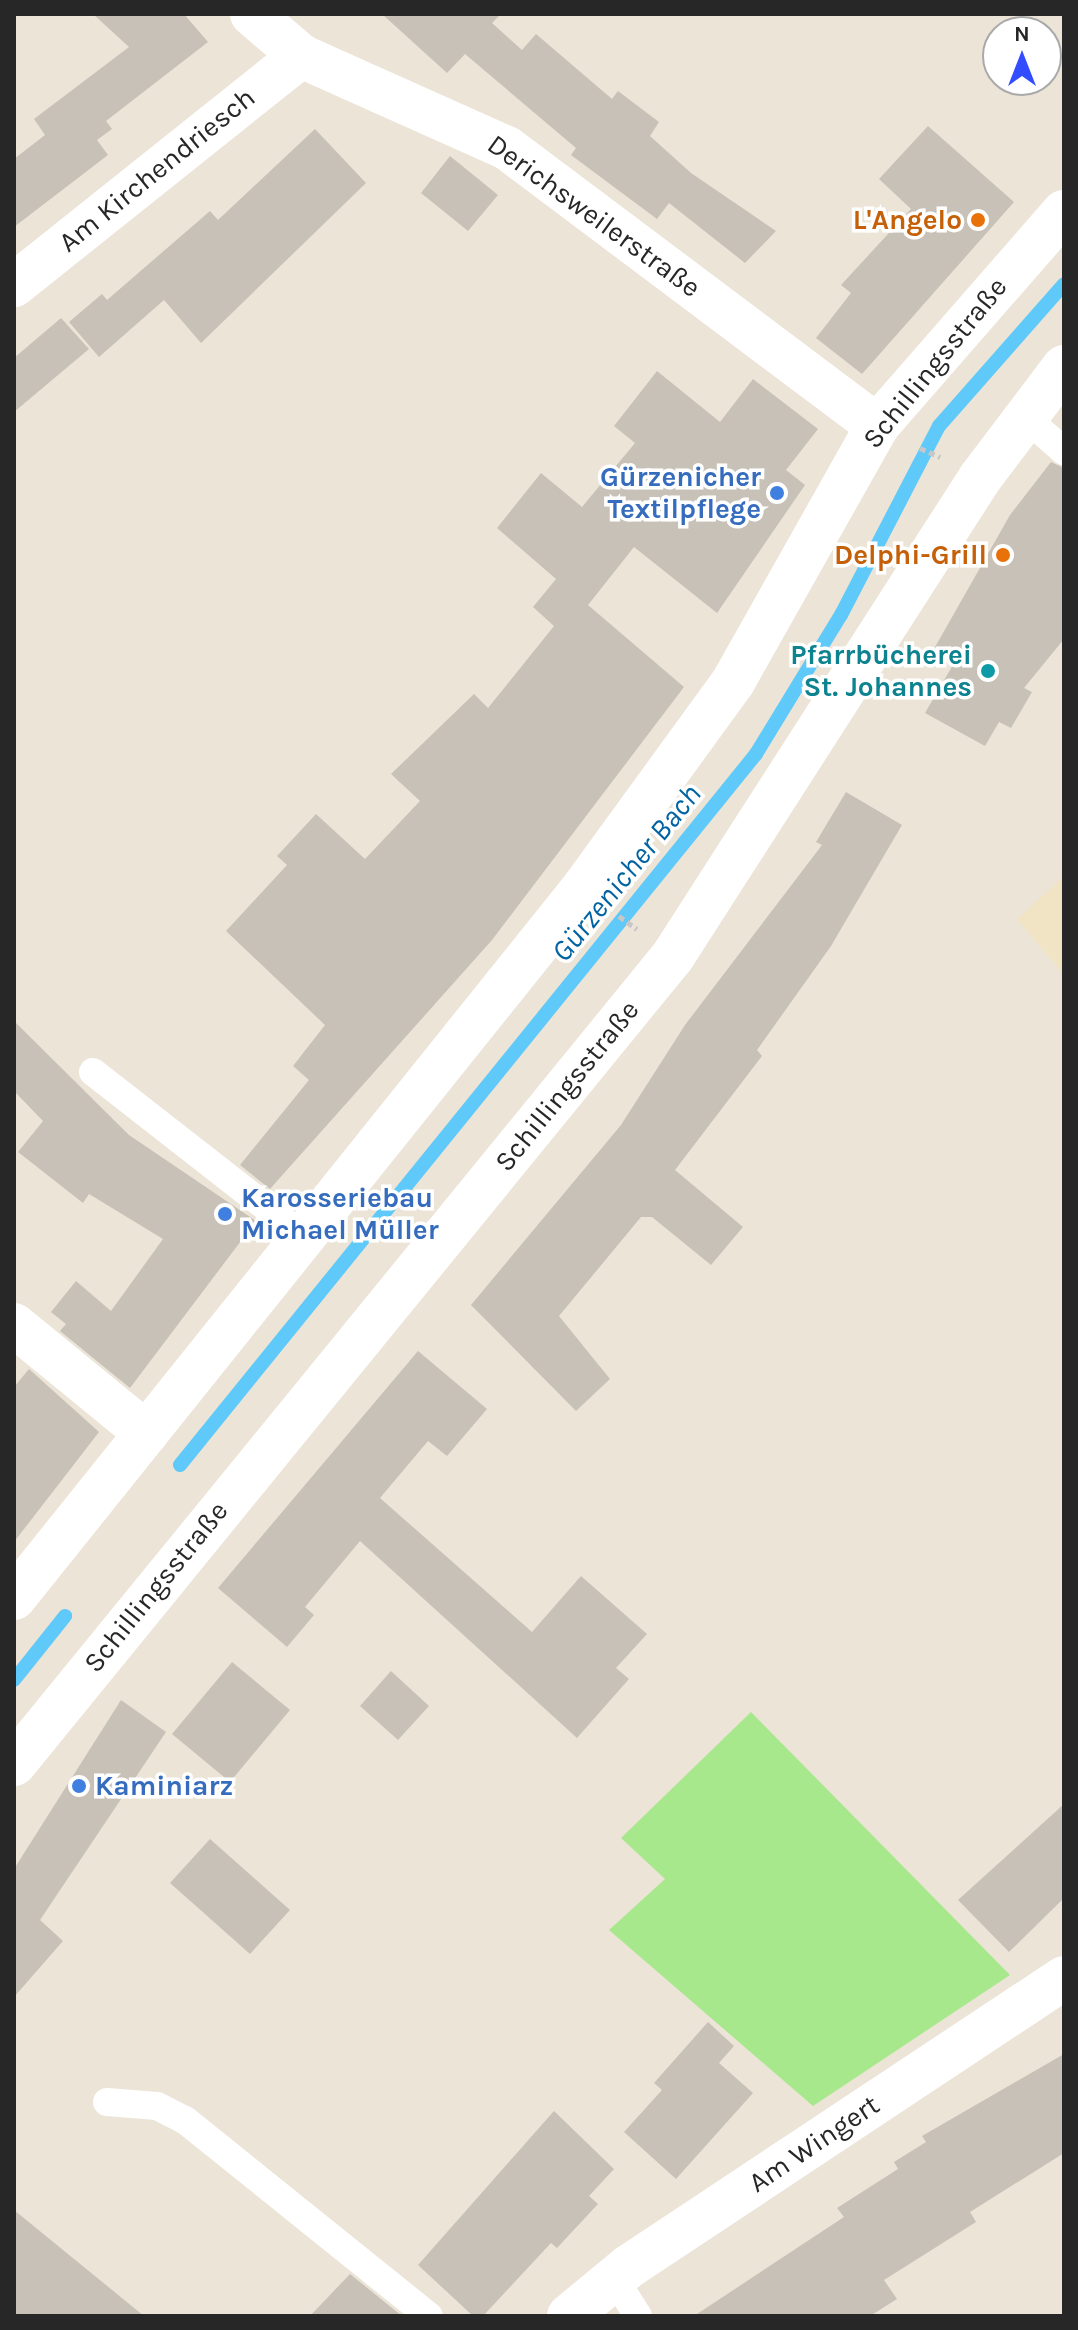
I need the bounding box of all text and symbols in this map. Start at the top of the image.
north arrow [982,16,1062,96]
text: N [1014,21,1030,47]
street label: Am Kirchendriesch [52,81,262,259]
street label: Derichsweilerstraße [481,127,707,305]
place label: L'Angelo [853,203,962,237]
marker: L'Angelo [969,211,987,229]
street label: Schillingsstraße [856,271,1014,455]
place label: Gürzenicher Textilpflege [600,460,761,526]
marker: Gürzenicher Textilpflege [768,484,786,502]
place label: Delphi-Grill [834,538,987,572]
marker: Delphi-Grill [994,546,1012,564]
place label: Pfarrbücherei St. Johannes [790,638,972,704]
marker: Pfarrbücherei St. Johannes [979,662,997,680]
water label: Gürzenicher Bach [543,777,709,969]
street label: Schillingsstraße [488,994,646,1178]
place label: Karosseriebau Michael Müller [241,1181,439,1247]
marker: Karosseriebau Michael Müller [216,1205,234,1223]
street label: Schillingsstraße [77,1495,235,1679]
place label: Kaminiarz [95,1769,233,1803]
marker: Kaminiarz [70,1777,88,1795]
street label: Am Wingert [742,2088,886,2200]

